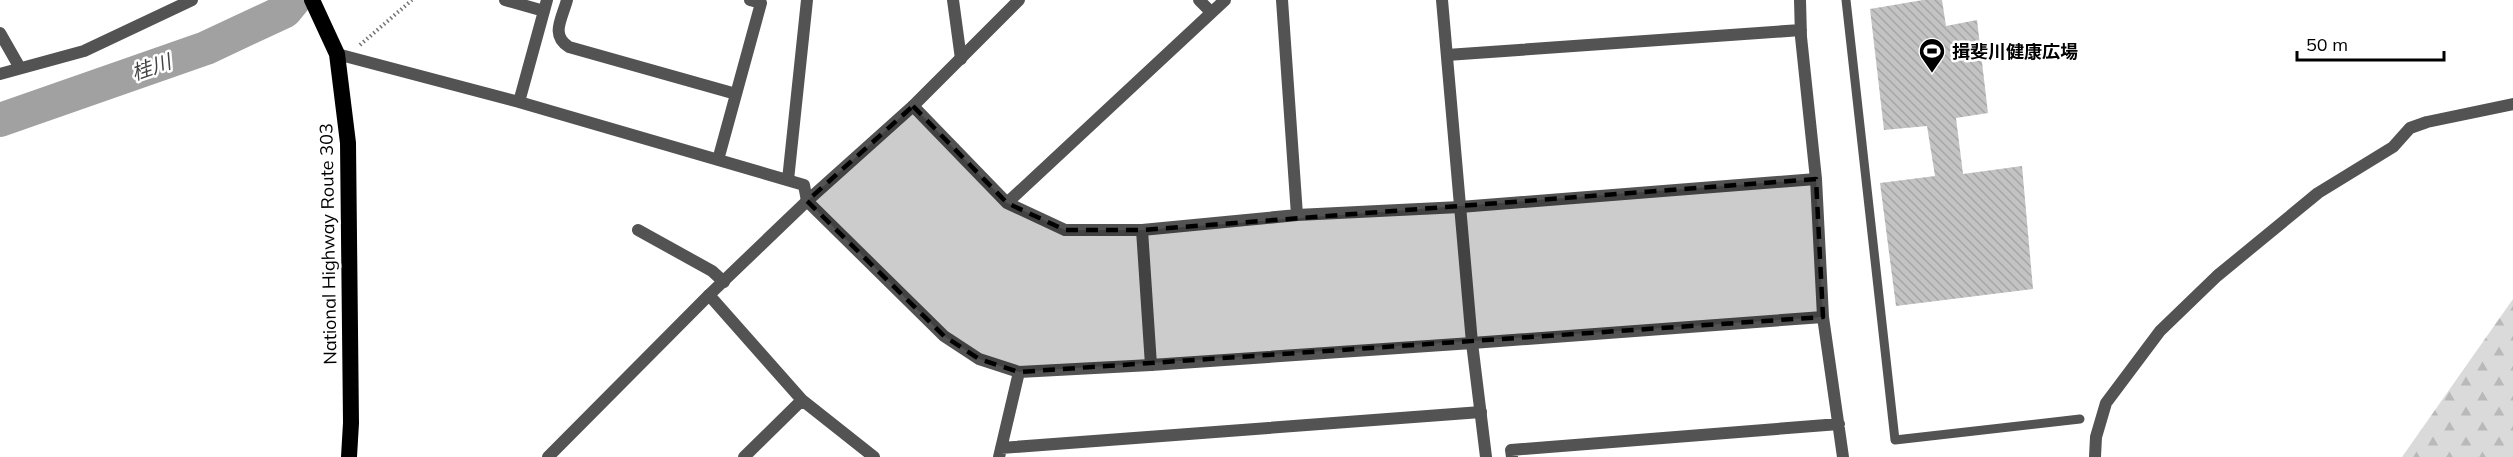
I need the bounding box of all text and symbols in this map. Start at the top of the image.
scale bar [2297,24,2444,62]
text: 50 m [2306,33,2348,56]
sports icon: 揖斐川健康広場 [1917,36,1947,74]
place label: 揖斐川健康広場 [1952,40,2078,63]
water label: 桂川 [128,48,176,85]
street label: National Highway Route 303 [314,123,342,365]

